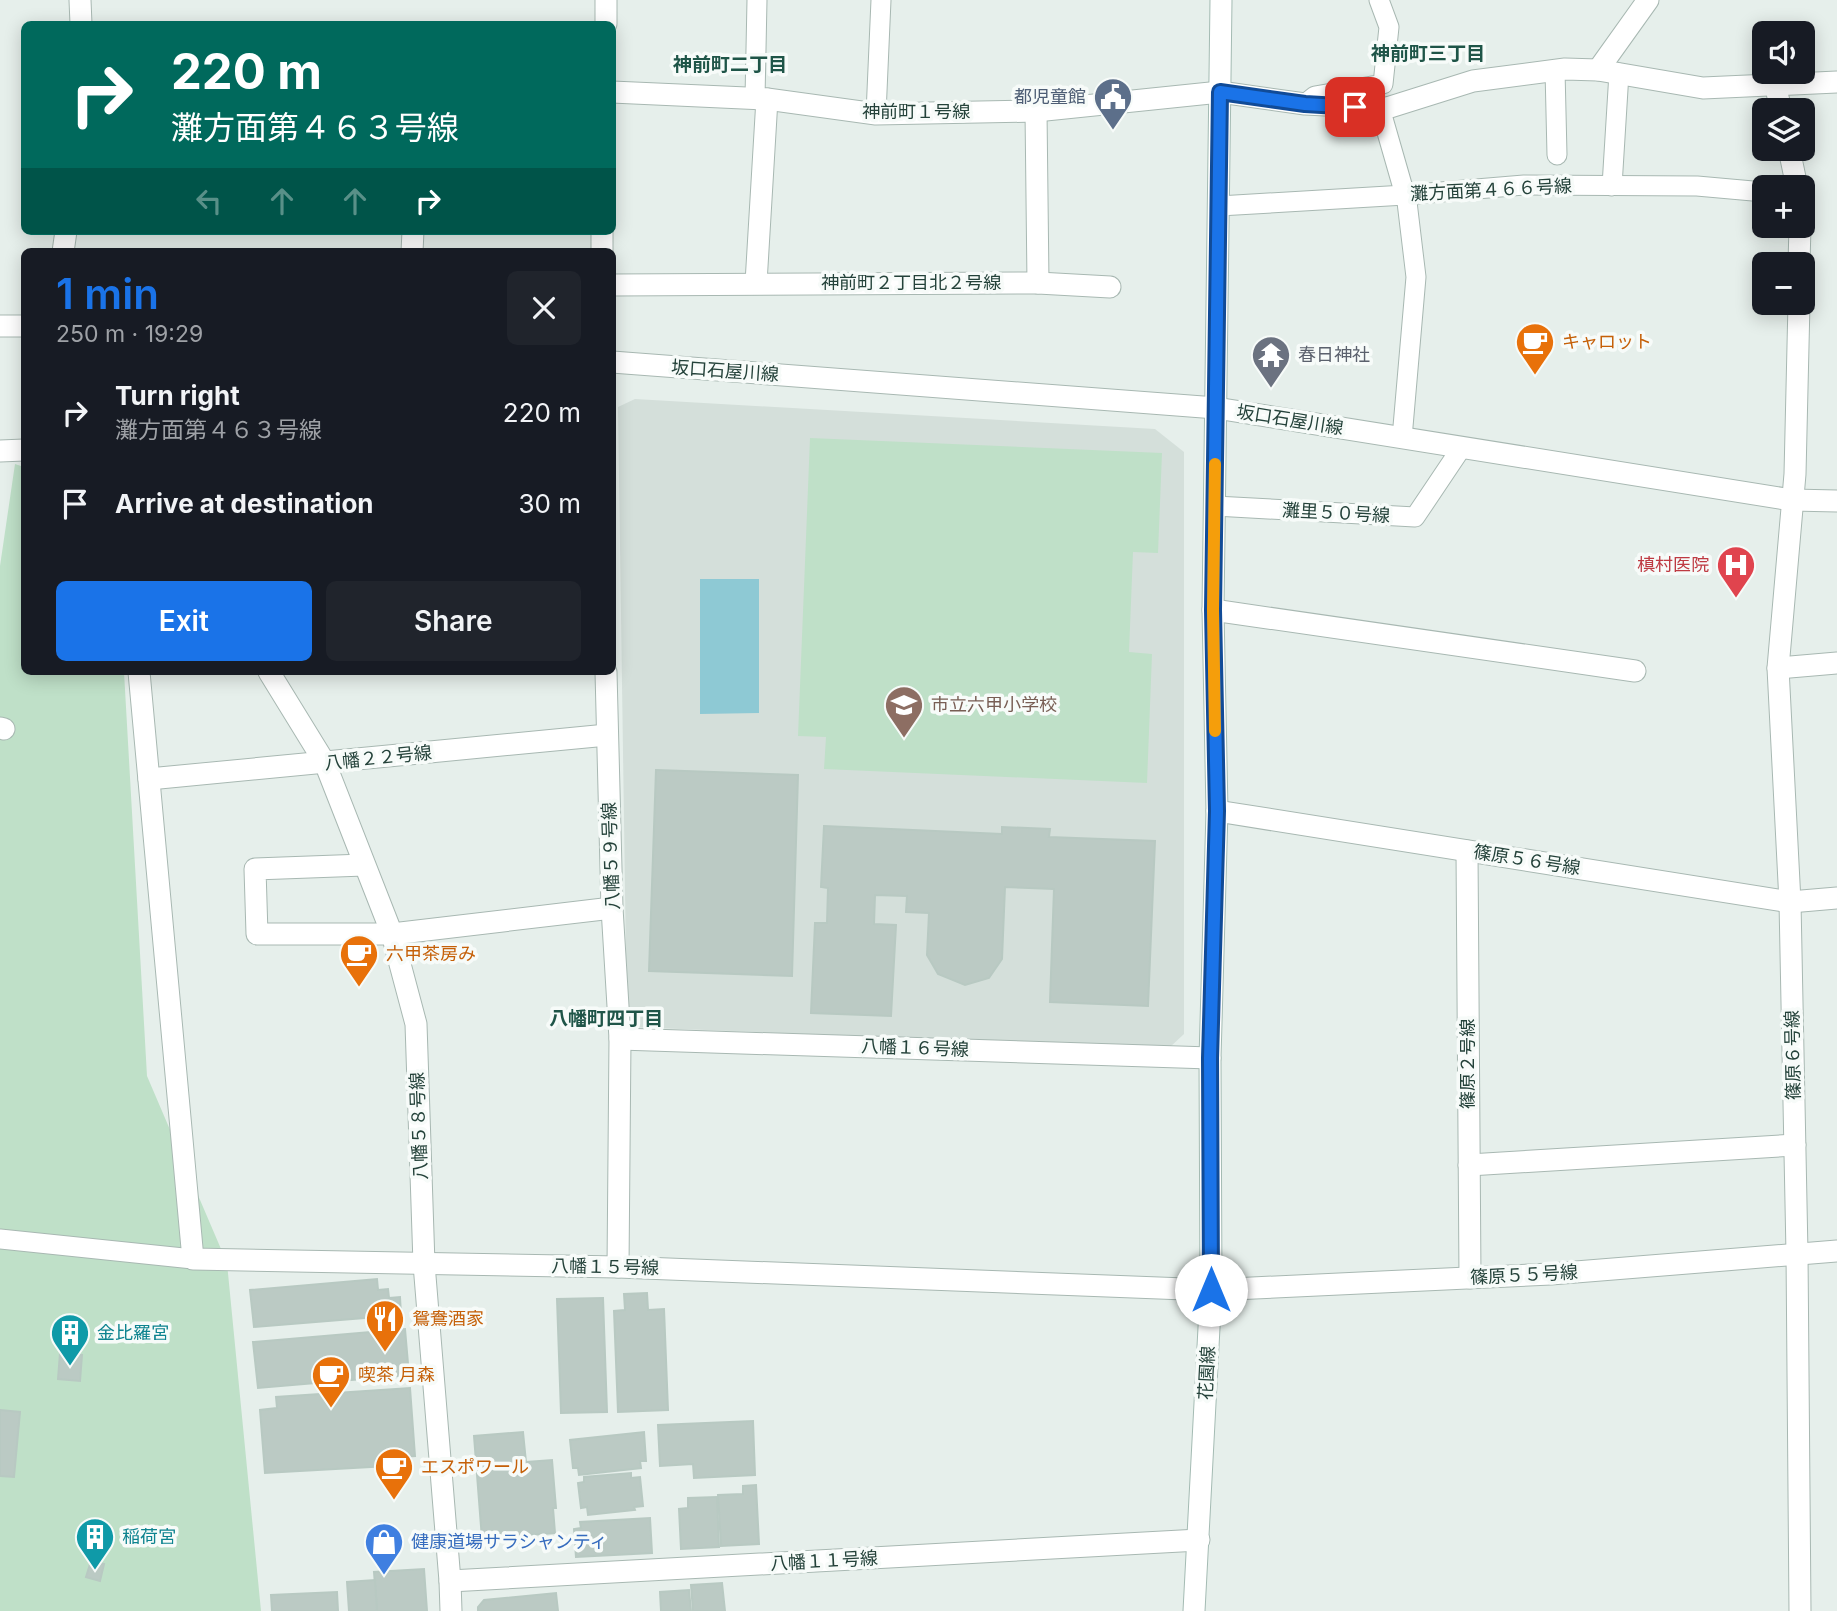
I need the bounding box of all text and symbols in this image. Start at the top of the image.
map controls [1752,21,1815,315]
button: sound [1752,21,1815,84]
text: 220 m [171,42,322,101]
district label: 神前町三丁目 [1371,42,1485,65]
icon: right [56,49,147,140]
district label: 神前町二丁目 [673,53,787,76]
public building icon: 都児童館 [1092,76,1134,131]
pin [1325,77,1385,137]
place label: 都児童館 [1014,86,1086,107]
icon: arrive [1336,88,1374,126]
button: layers [1752,98,1815,161]
street label: 神前町１号線 [862,101,970,122]
text: 灘方面第４６３号線 [171,108,459,147]
street label: 灘方面第４６６号線 [1410,175,1572,204]
button: + [1752,175,1815,238]
icon: left [190,182,228,220]
icon: ahead [263,182,301,220]
icon: ahead [336,182,374,220]
icon: right [409,182,447,220]
button: − [1752,252,1815,315]
text: 1 min [56,268,159,319]
button: close [507,271,581,345]
street label: 神前町２丁目北２号線 [821,272,1001,293]
text: 250 m · 19:29 [56,320,203,348]
cafe icon: キャロット [1514,321,1556,376]
place label: キャロット [1562,331,1652,352]
temple icon: 春日神社 [1250,334,1292,389]
place label: 春日神社 [1298,344,1370,365]
street label: 坂口石屋川線 [670,356,780,385]
text: Turn right [115,380,240,411]
icon: right [56,394,94,432]
text: 220 m [503,397,581,428]
street label: 坂口石屋川線 [1235,401,1345,438]
text: 灘方面第４６３号線 [115,416,322,444]
icon: arrive [56,485,94,523]
text: Arrive at destination [115,488,374,519]
text: 30 m [518,488,581,519]
street label: 灘里５０号線 [1282,499,1391,526]
hospital icon: 槙村医院 [1715,544,1757,599]
place label: 槙村医院 [1637,554,1709,575]
button: Exit [56,581,312,661]
button: Share [326,581,581,661]
school or university icon: 市立六甲小学校 [883,684,925,739]
place label: 市立六甲小学校 [931,694,1057,715]
street label: 八幡２２号線 [323,741,433,774]
street label: 八幡５９号線 [598,802,623,910]
street label: 篠原５６号線 [1472,841,1582,878]
cafe icon: 六甲茶房み [338,933,380,988]
place label: 六甲茶房み [386,943,476,964]
district label: 八幡町四丁目 [549,1007,663,1030]
street label: 篠原６号線 [1781,1010,1804,1100]
street label: 篠原２号線 [1457,1019,1478,1109]
street label: 八幡１６号線 [861,1035,969,1060]
street label: 八幡５８号線 [406,1072,431,1180]
position arrow [1174,1253,1248,1327]
street label: 八幡１５号線 [551,1255,659,1278]
street label: 篠原５５号線 [1469,1261,1578,1288]
restaurant icon: 鴛鴦酒家 [364,1298,406,1353]
place label: 鴛鴦酒家 [412,1308,484,1329]
building icon: 金比羅宮 [49,1312,91,1367]
place label: 金比羅宮 [97,1322,169,1343]
street label: 花園線 [1195,1345,1218,1400]
cafe icon: 喫茶 月森 [310,1354,352,1409]
place label: 喫茶 月森 [358,1364,435,1385]
cafe icon: エスポワール [373,1446,415,1501]
place label: エスポワール [421,1456,529,1477]
building icon: 稲荷宮 [74,1516,116,1571]
shop icon: 健康道場サラシャンティ [363,1521,405,1576]
place label: 稲荷宮 [122,1526,176,1547]
place label: 健康道場サラシャンティ [411,1531,608,1552]
street label: 八幡１１号線 [769,1547,878,1574]

